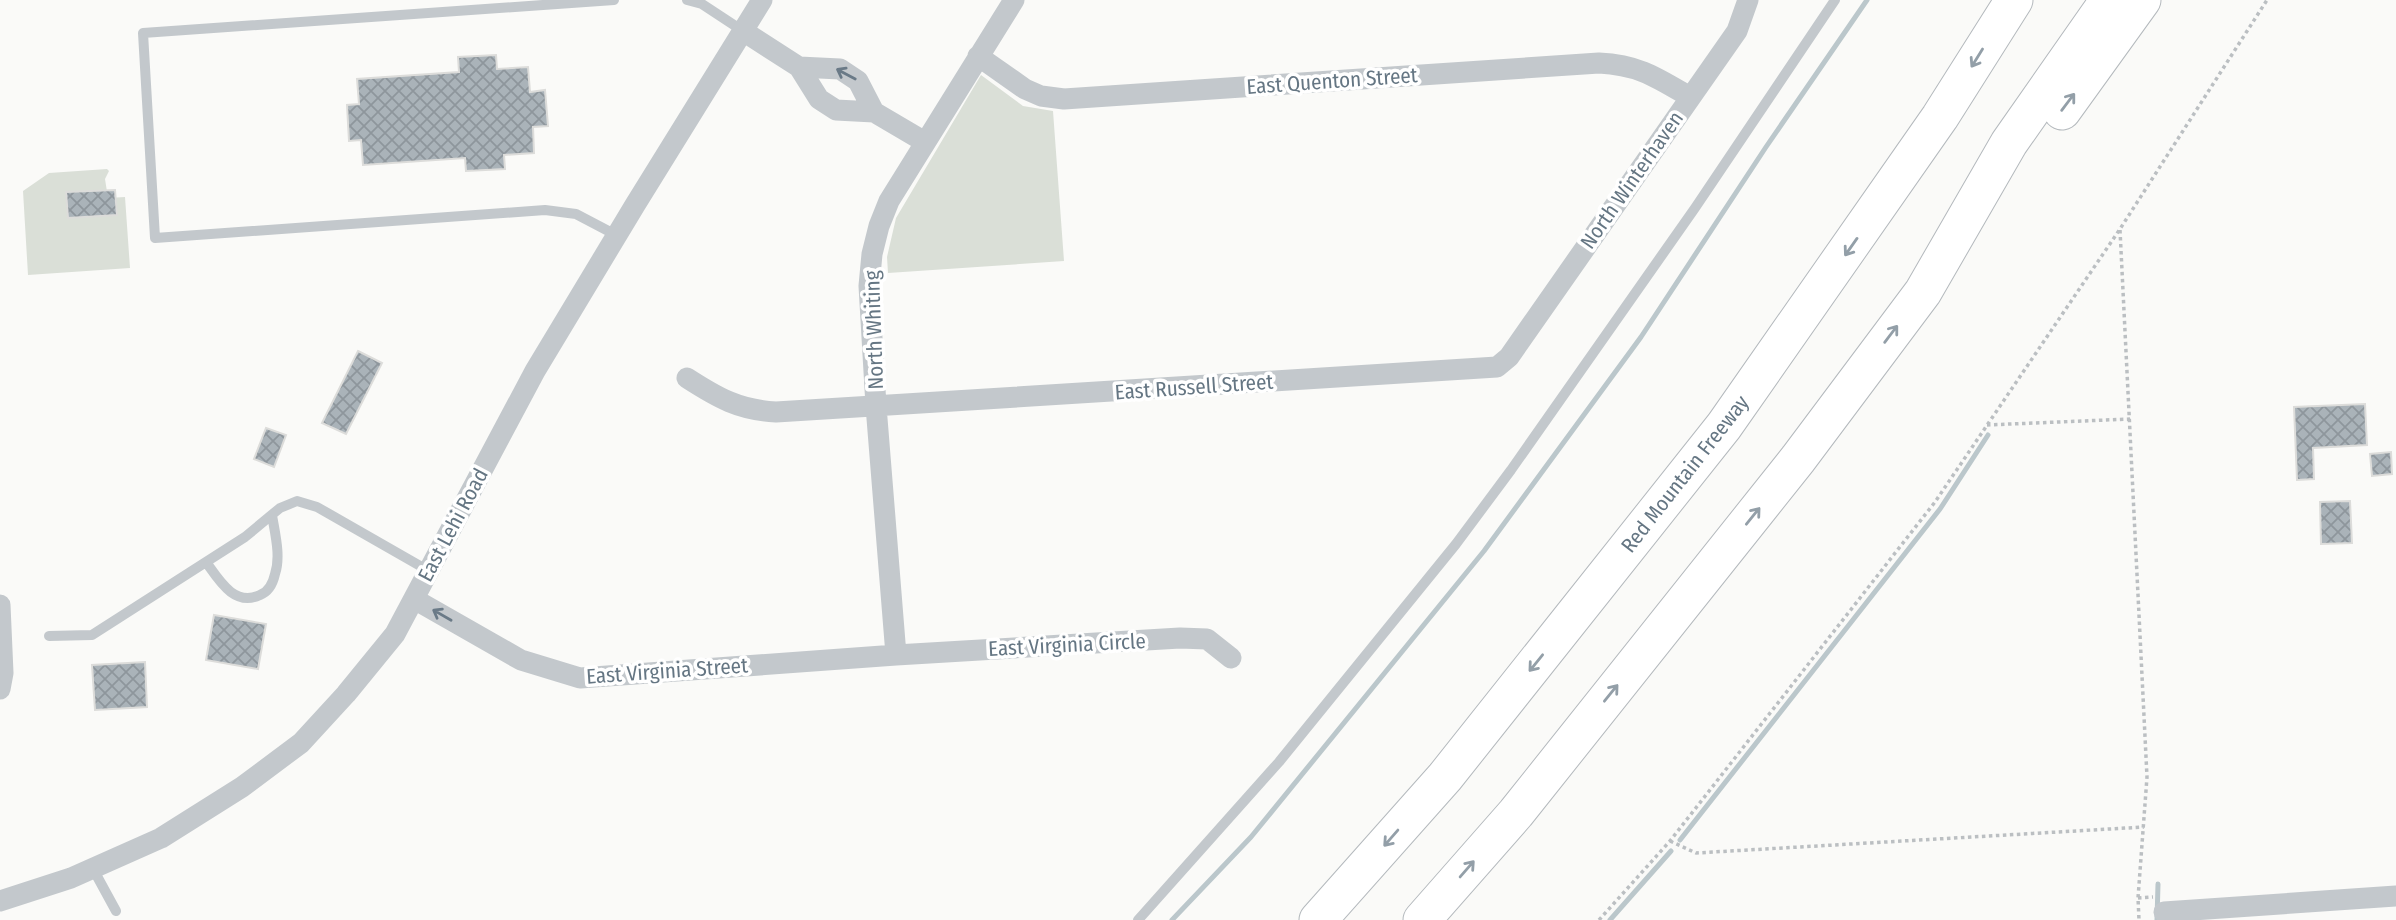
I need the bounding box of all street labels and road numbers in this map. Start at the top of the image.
street label: East Quenton Street [1246,62,1419,100]
street label: North Winterhaven [1575,106,1689,254]
street label: North Whiting [859,270,889,390]
street label: East Russell Street [1114,368,1274,406]
street label: Red Mountain Freeway [1615,390,1755,558]
street label: East Lehi Road [412,464,494,586]
street label: East Virginia Circle [988,628,1146,662]
street label: East Virginia Street [585,652,749,690]

